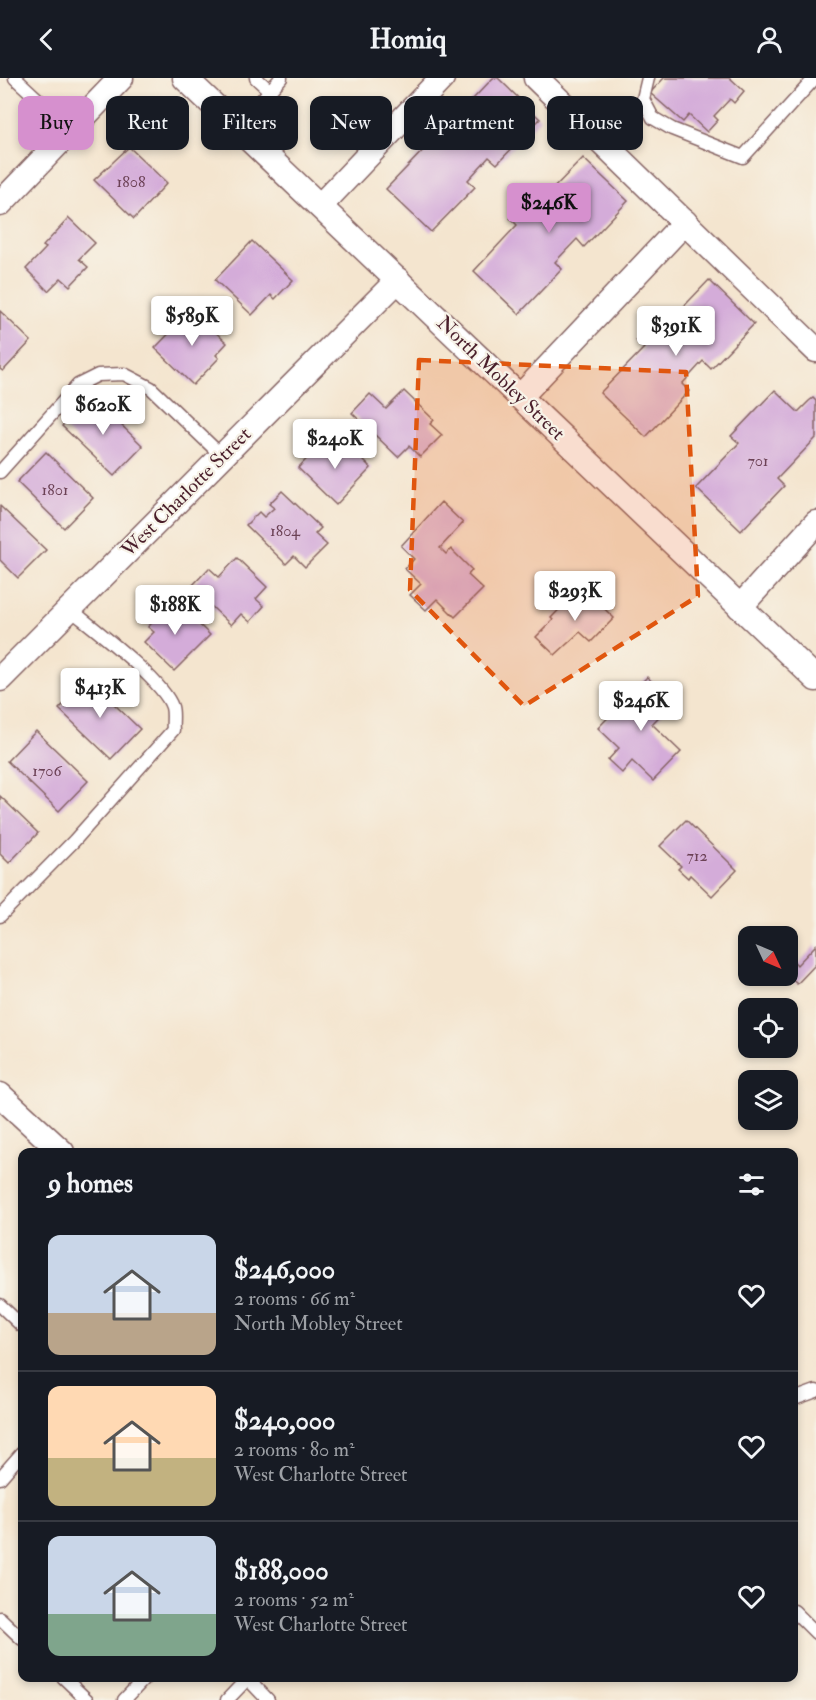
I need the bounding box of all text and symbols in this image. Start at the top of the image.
icon: back [30,23,63,56]
text: Homiq [370,23,446,56]
icon: person [753,23,786,56]
chip: Buy [18,96,94,150]
chip: Rent [106,96,189,150]
chip: Filters [201,96,298,150]
chip: New [310,96,392,150]
chip: Apartment [404,96,535,150]
chip: House [547,96,643,150]
house number: 1808 [117,172,146,192]
pin: $246K [507,183,591,234]
text: $246K [521,190,577,215]
pin: $589K [150,296,234,347]
text: $589K [165,303,219,328]
pin: $391K [634,306,718,357]
street label: North Mobley Street [432,310,571,446]
text: $391K [651,313,701,338]
pin: $620K [61,385,145,436]
text: $620K [75,392,131,417]
pin: $240K [293,419,377,470]
street label: West Charlotte Street [115,421,257,563]
text: $240K [307,426,363,451]
house number: 701 [747,451,769,471]
house number: 1801 [41,480,69,500]
house number: 1804 [270,521,301,541]
pin: $293K [533,571,617,622]
text: $293K [548,578,602,603]
pin: $188K [133,585,217,636]
text: $188K [149,592,201,617]
pin: $413K [58,668,142,719]
text: $413K [75,675,125,700]
pin: $246K [599,681,683,732]
text: $246K [613,688,669,713]
house number: 1706 [32,761,63,781]
house number: 712 [686,846,708,866]
north arrow [738,926,798,986]
map controls [738,926,798,1130]
button: locate [738,998,798,1058]
button: layers [738,1070,798,1130]
text: 9 homes [48,1168,133,1200]
icon: filters [735,1168,768,1201]
text: $246,000 [234,1254,335,1286]
icon: home [96,1259,168,1331]
icon: heart [735,1279,768,1312]
text: 2 rooms · 66 m² [234,1286,355,1311]
text: North Mobley Street [234,1311,403,1336]
text: $240,000 [234,1405,335,1437]
icon: home [96,1410,168,1482]
icon: heart [735,1430,768,1463]
text: 2 rooms · 80 m² [234,1437,355,1462]
text: West Charlotte Street [234,1462,408,1487]
text: $188,000 [234,1555,329,1587]
icon: home [96,1560,168,1632]
icon: heart [735,1580,768,1613]
text: 2 rooms · 52 m² [234,1587,354,1612]
text: West Charlotte Street [234,1612,408,1637]

